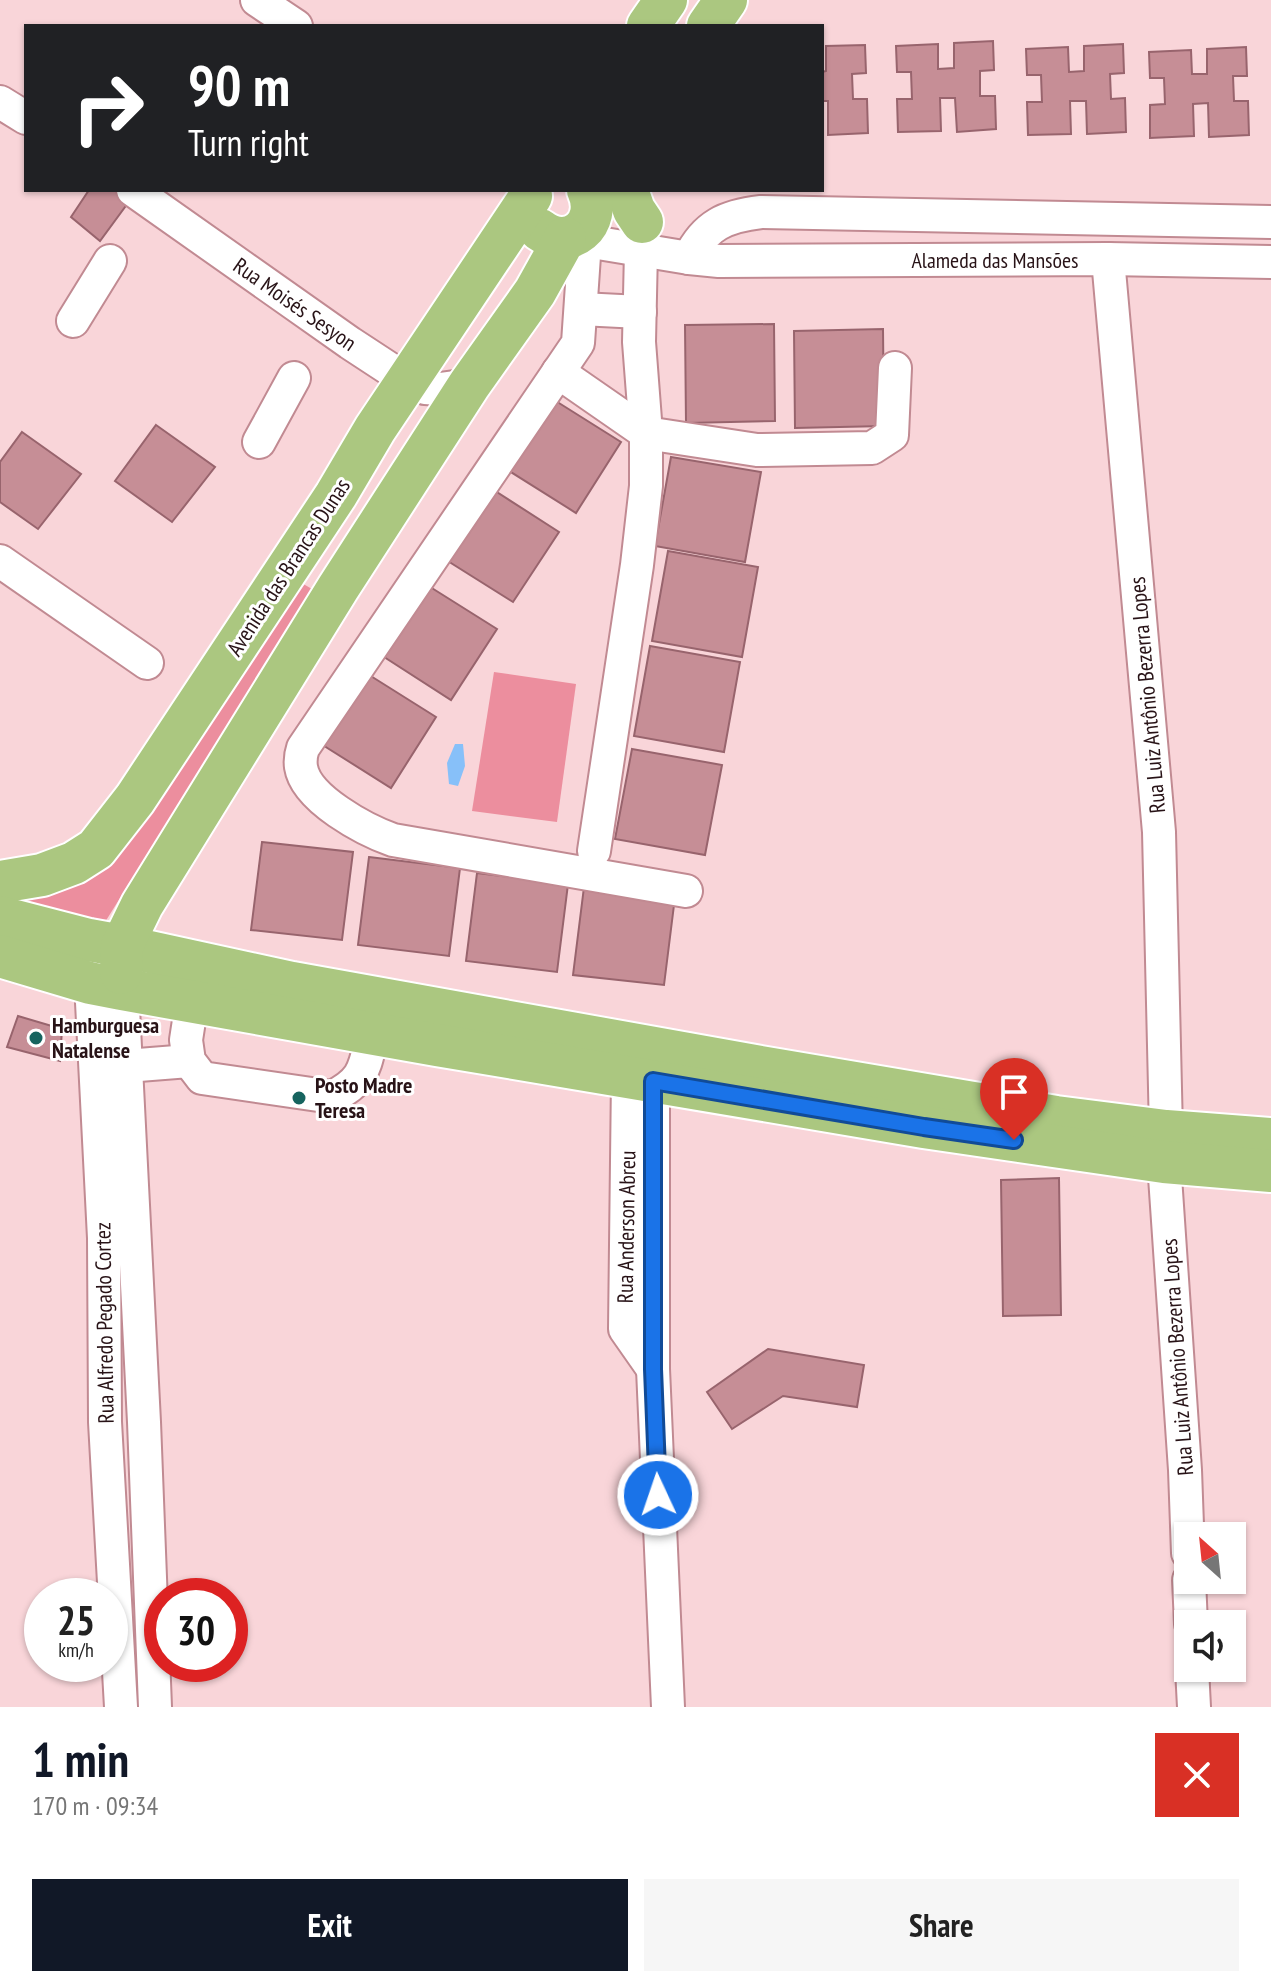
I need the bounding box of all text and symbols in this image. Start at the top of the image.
text: 90 m [188,49,290,121]
icon: right [56,56,160,160]
text: Turn right [188,119,309,166]
street label: Alameda das Mansões [911,246,1079,274]
street label: Rua Moisés Sesyon [228,251,362,357]
street label: Avenida das Brancas Dunas [220,473,356,661]
street label: Rua Luiz Antônio Bezerra Lopes [1123,575,1171,815]
place label: Hamburguesa Natalense [52,1011,159,1064]
marker: Hamburguesa Natalense [27,1029,45,1047]
pin [980,1058,1048,1140]
icon: arrive [992,1070,1036,1114]
place label: Posto Madre Teresa [315,1071,412,1124]
marker: Posto Madre Teresa [290,1089,308,1107]
street label: Rua Anderson Abreu [611,1150,641,1304]
street label: Rua Alfredo Pegado Cortez [88,1222,120,1424]
street label: Rua Luiz Antônio Bezerra Lopes [1155,1238,1199,1476]
position arrow [616,1453,700,1537]
north arrow [1174,1522,1246,1594]
map controls [1174,1522,1246,1682]
speed limit sign: 30 [144,1578,248,1682]
text: 25 [57,1594,95,1646]
button: sound [1174,1610,1246,1682]
text: km/h [58,1637,94,1663]
text: 1 min [32,1728,129,1790]
button: close [1155,1733,1239,1817]
text: 170 m · 09:34 [32,1789,158,1822]
button: Exit [32,1879,628,1971]
button: Share [644,1879,1239,1971]

